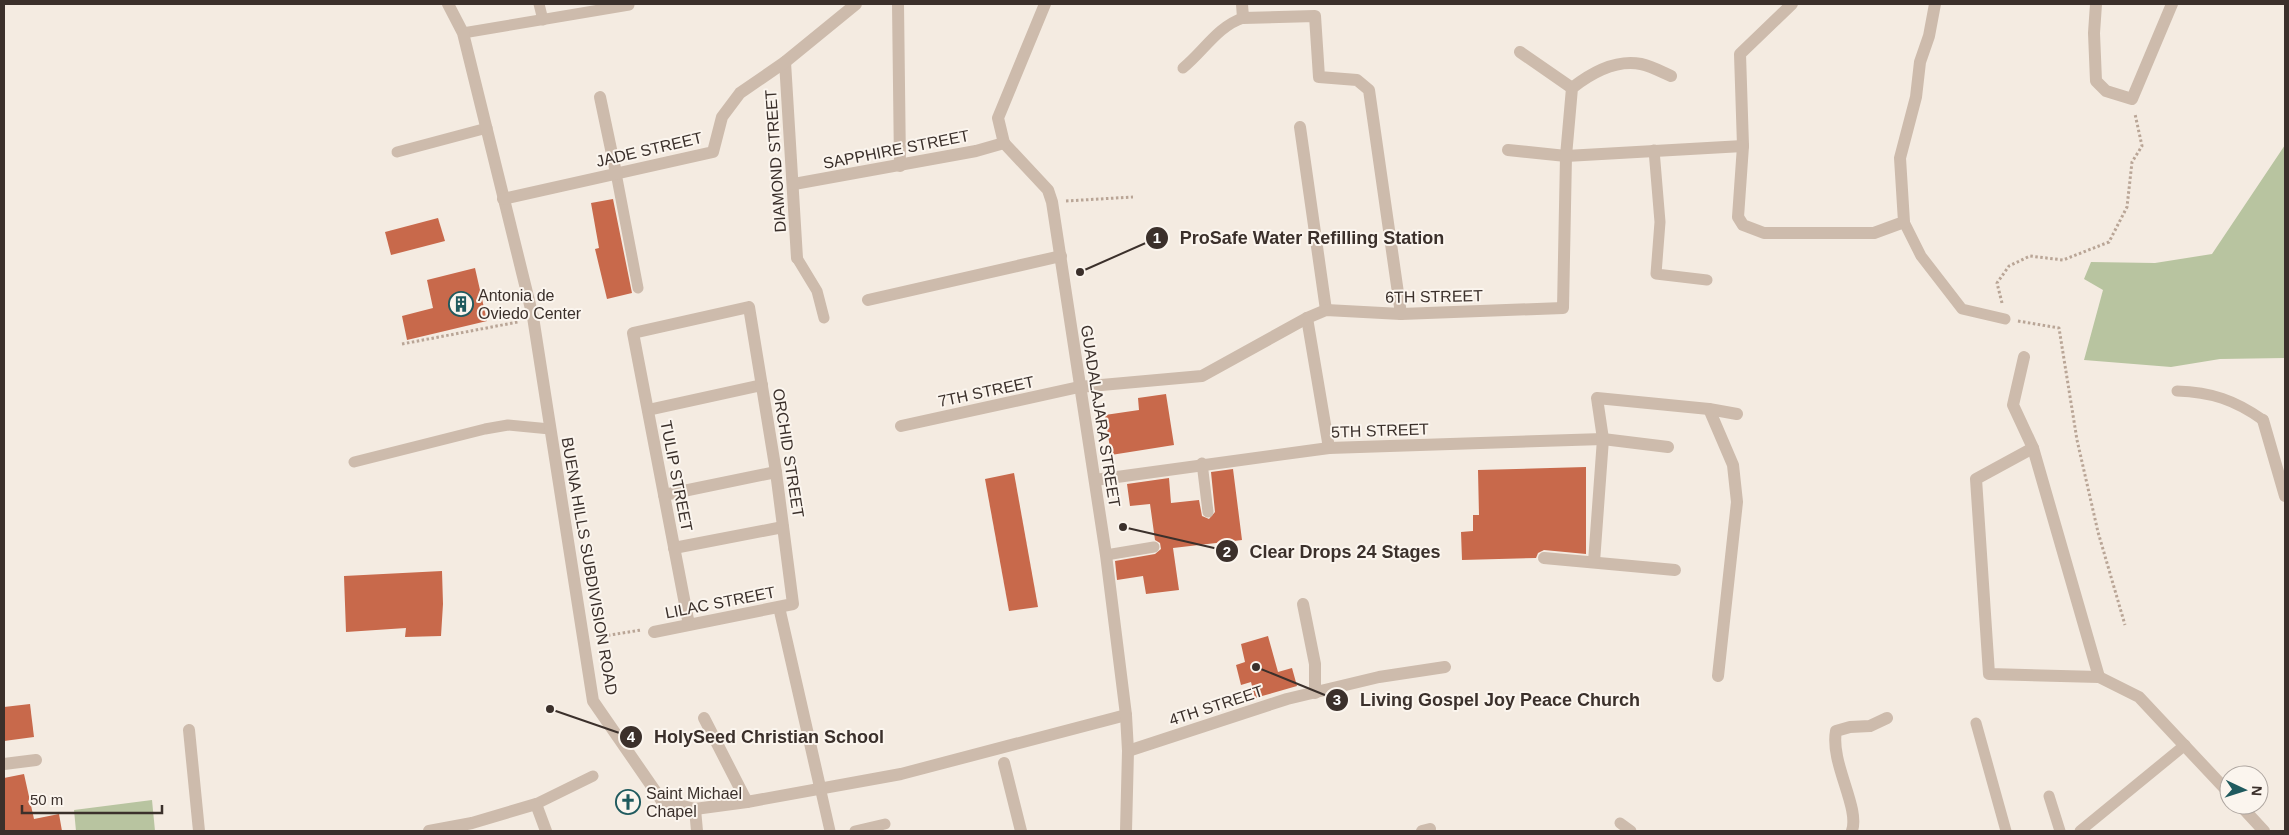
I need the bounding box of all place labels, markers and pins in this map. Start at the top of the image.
callout: ProSafe Water Refilling Station [1144,221,1454,254]
place label: Antonia de Oviedo Center [478,287,582,322]
building icon: Antonia de Oviedo Center [448,291,474,317]
callout: Clear Drops 24 Stages [1215,535,1451,568]
callout: Living Gospel Joy Peace Church [1325,684,1650,717]
callout: HolySeed Christian School [619,720,894,753]
place label: Saint Michael Chapel [646,785,742,820]
church icon: Saint Michael Chapel [615,789,641,815]

